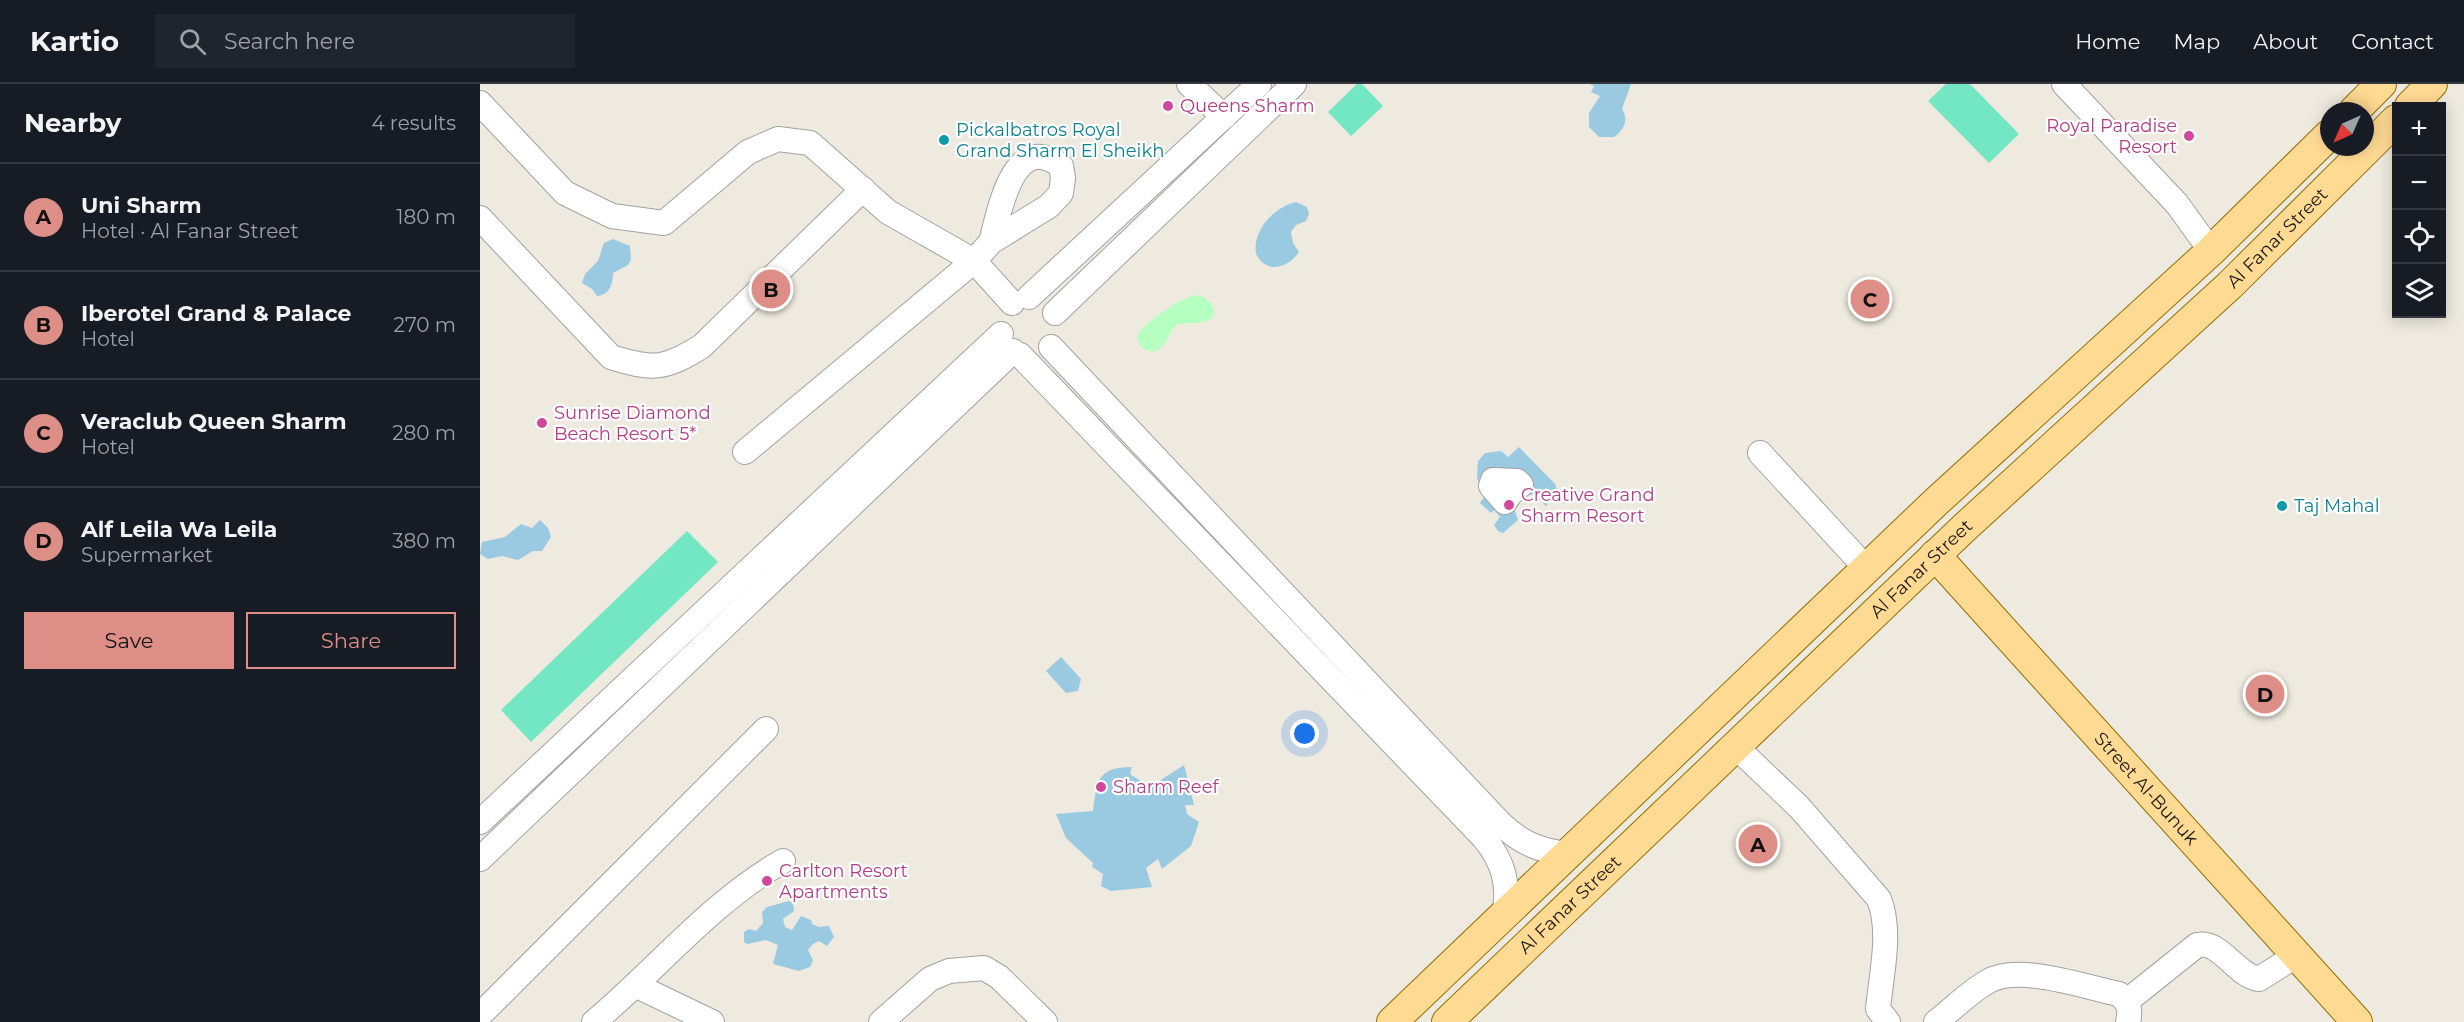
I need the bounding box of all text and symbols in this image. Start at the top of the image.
search box [155,14,575,68]
text: Kartio [30,24,119,58]
icon: search [176,25,209,58]
text: Search here [224,28,355,55]
text: Home [2075,29,2140,54]
text: Map [2173,29,2220,54]
text: About [2253,29,2318,54]
text: Contact [2351,29,2434,54]
place label: Queens Sharm [1180,95,1315,117]
marker: Queens Sharm [1161,99,1175,113]
north arrow [2320,102,2374,156]
map controls [2392,102,2446,318]
button: + [2392,102,2446,156]
text: Nearby [24,107,121,139]
text: 4 results [371,111,456,135]
place label: Royal Paradise Resort [2046,115,2177,158]
place label: Pickalbatros Royal Grand Sharm El Sheikh [956,119,1164,162]
marker: Royal Paradise Resort [2182,129,2196,143]
marker: Pickalbatros Royal Grand Sharm El Sheikh [937,133,951,147]
button: − [2392,156,2446,210]
street label: Al Fanar Street [2222,183,2332,293]
text: Uni Sharm [81,192,202,219]
text: A [36,205,51,229]
text: 180 m [396,205,456,229]
button: locate [2392,210,2446,264]
text: Hotel · Al Fanar Street [81,219,299,243]
button: layers [2392,264,2446,318]
pin: B [752,266,790,312]
pin: C [1850,276,1890,322]
text: Iberotel Grand & Palace [81,300,351,327]
text: B [36,313,51,337]
text: 270 m [394,313,456,337]
text: Hotel [81,327,135,351]
place label: Sunrise Diamond Beach Resort 5* [554,402,711,445]
text: Veraclub Queen Sharm [81,408,347,435]
marker: Sunrise Diamond Beach Resort 5* [535,416,549,430]
text: C [36,421,51,445]
text: 280 m [392,421,456,445]
text: Hotel [81,435,135,459]
place label: Creative Grand Sharm Resort [1521,484,1655,527]
place label: Taj Mahal [2294,495,2380,517]
marker: Creative Grand Sharm Resort [1502,498,1516,512]
marker: Taj Mahal [2275,499,2289,513]
street label: Al Fanar Street [1866,515,1977,623]
text: Alf Leila Wa Leila [81,516,277,543]
text: D [35,529,52,553]
text: 380 m [392,529,456,553]
text: Supermarket [81,543,213,567]
button: Save [24,612,234,669]
button: Share [246,612,456,669]
pin: D [2246,672,2284,716]
your location [1290,719,1319,748]
street label: Street Al-Bunuk [2090,728,2203,850]
place label: Sharm Reef [1113,776,1220,798]
marker: Sharm Reef [1094,780,1108,794]
pin: A [1738,822,1778,867]
street label: Al Fanar Street [1514,851,1626,959]
place label: Carlton Resort Apartments [779,860,908,903]
marker: Carlton Resort Apartments [760,874,774,888]

